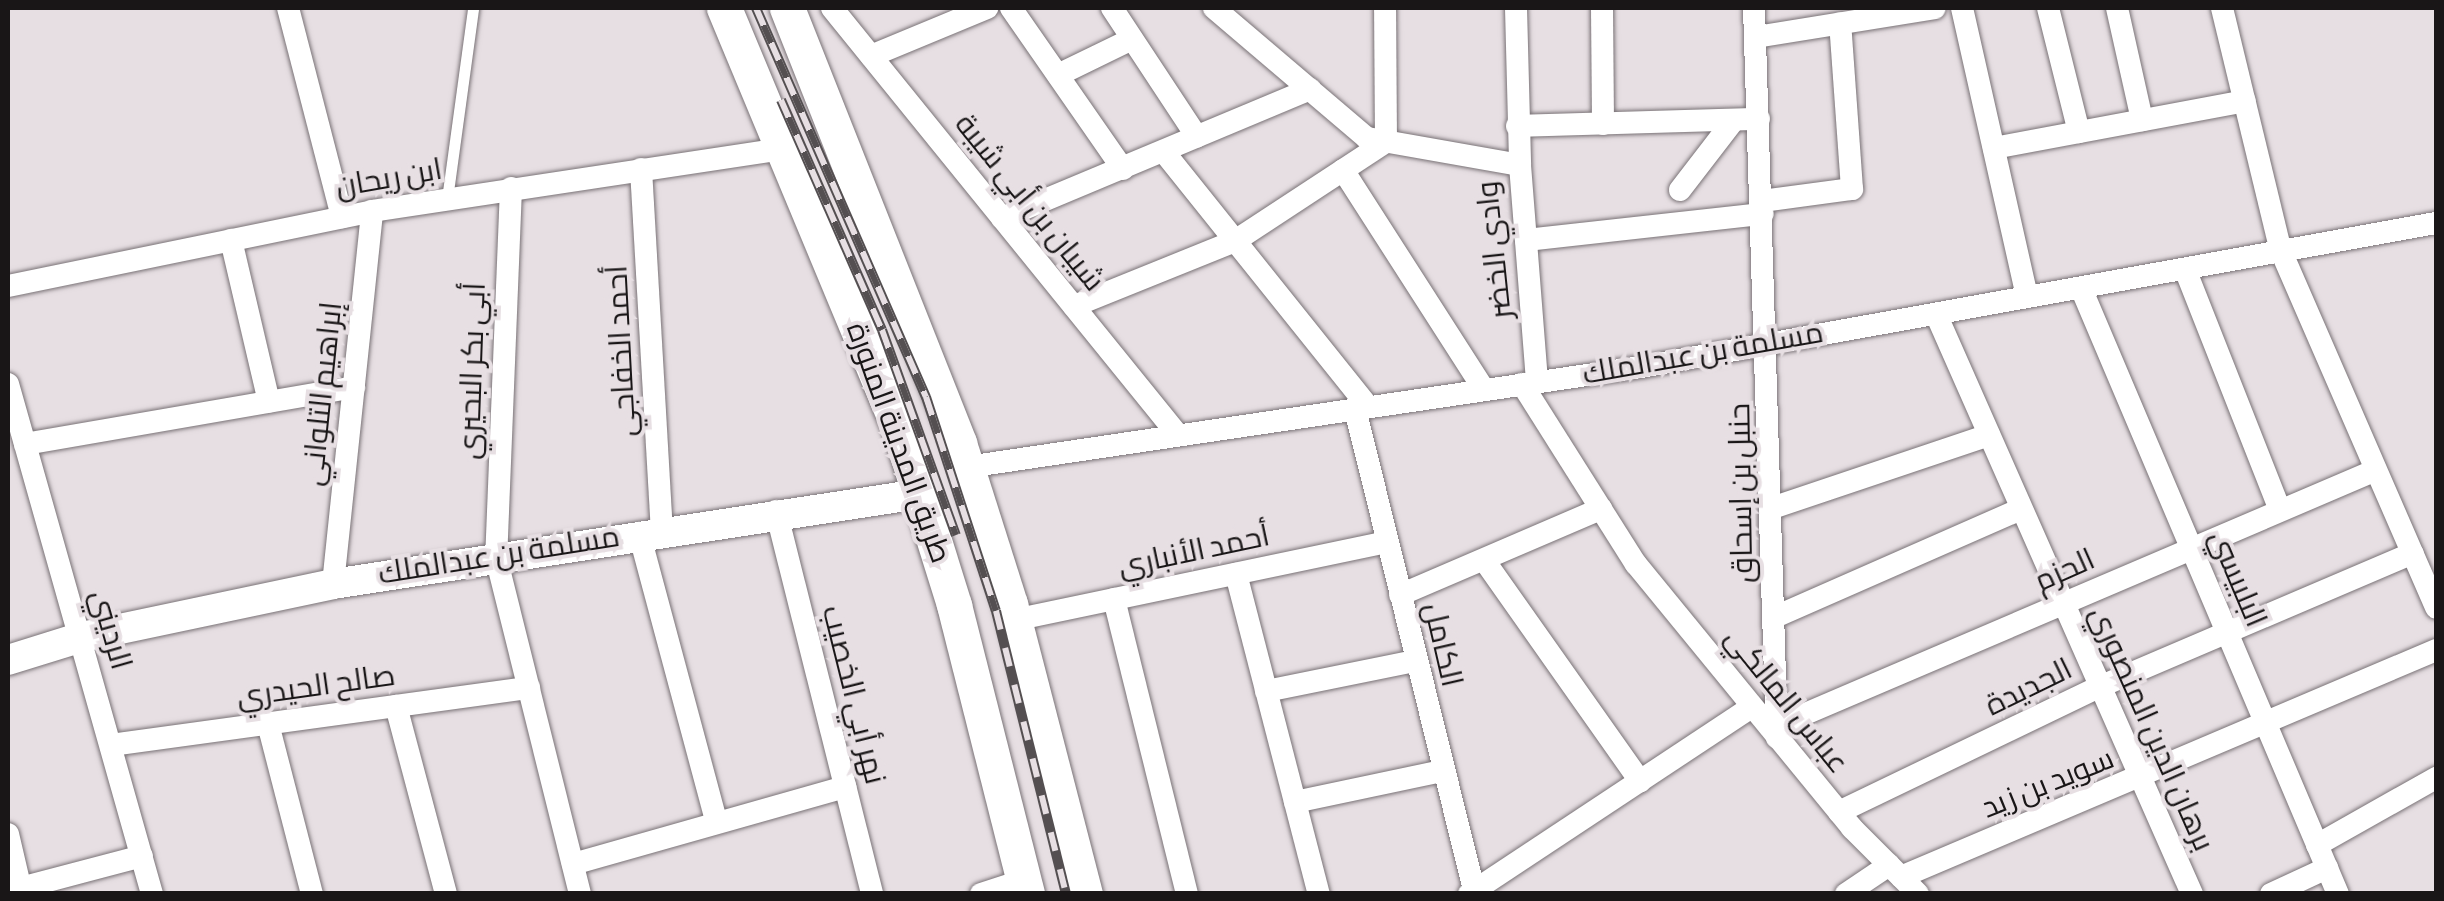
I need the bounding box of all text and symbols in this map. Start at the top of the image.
street label: شيبان بن أبي شيبة [947,107,1111,299]
street label: ابن ريحان [333,152,445,206]
street label: وادي الخضر [1470,179,1520,321]
street label: أحمد الخفاجي [600,264,644,438]
street label: أبي بكر البحيري [452,282,494,460]
street label: إبراهيم التلواني [295,300,351,488]
street label: مسلمة بن عبدالملك [1580,315,1826,393]
street label: طريق المدينة المنورة [838,318,958,568]
street label: حنبل بن إسحاق [1722,403,1762,583]
street label: أحمد الأنباري [1115,518,1273,586]
street label: مسلمة بن عبدالملك [376,519,622,593]
street label: البلبيسي [2201,525,2273,633]
street label: الحزم [2029,542,2101,600]
street label: الرديني [82,586,138,674]
street label: الكامل [1415,599,1469,691]
street label: برهان الدين المنصوري [2081,601,2221,857]
street label: نهر أبي الخصيب [813,602,893,788]
street label: عباس المالكي [1716,621,1856,781]
street label: الجديدة [1980,652,2078,724]
street label: صالح الحيدري [235,658,397,716]
street label: سويد بن زيد [1977,741,2119,827]

